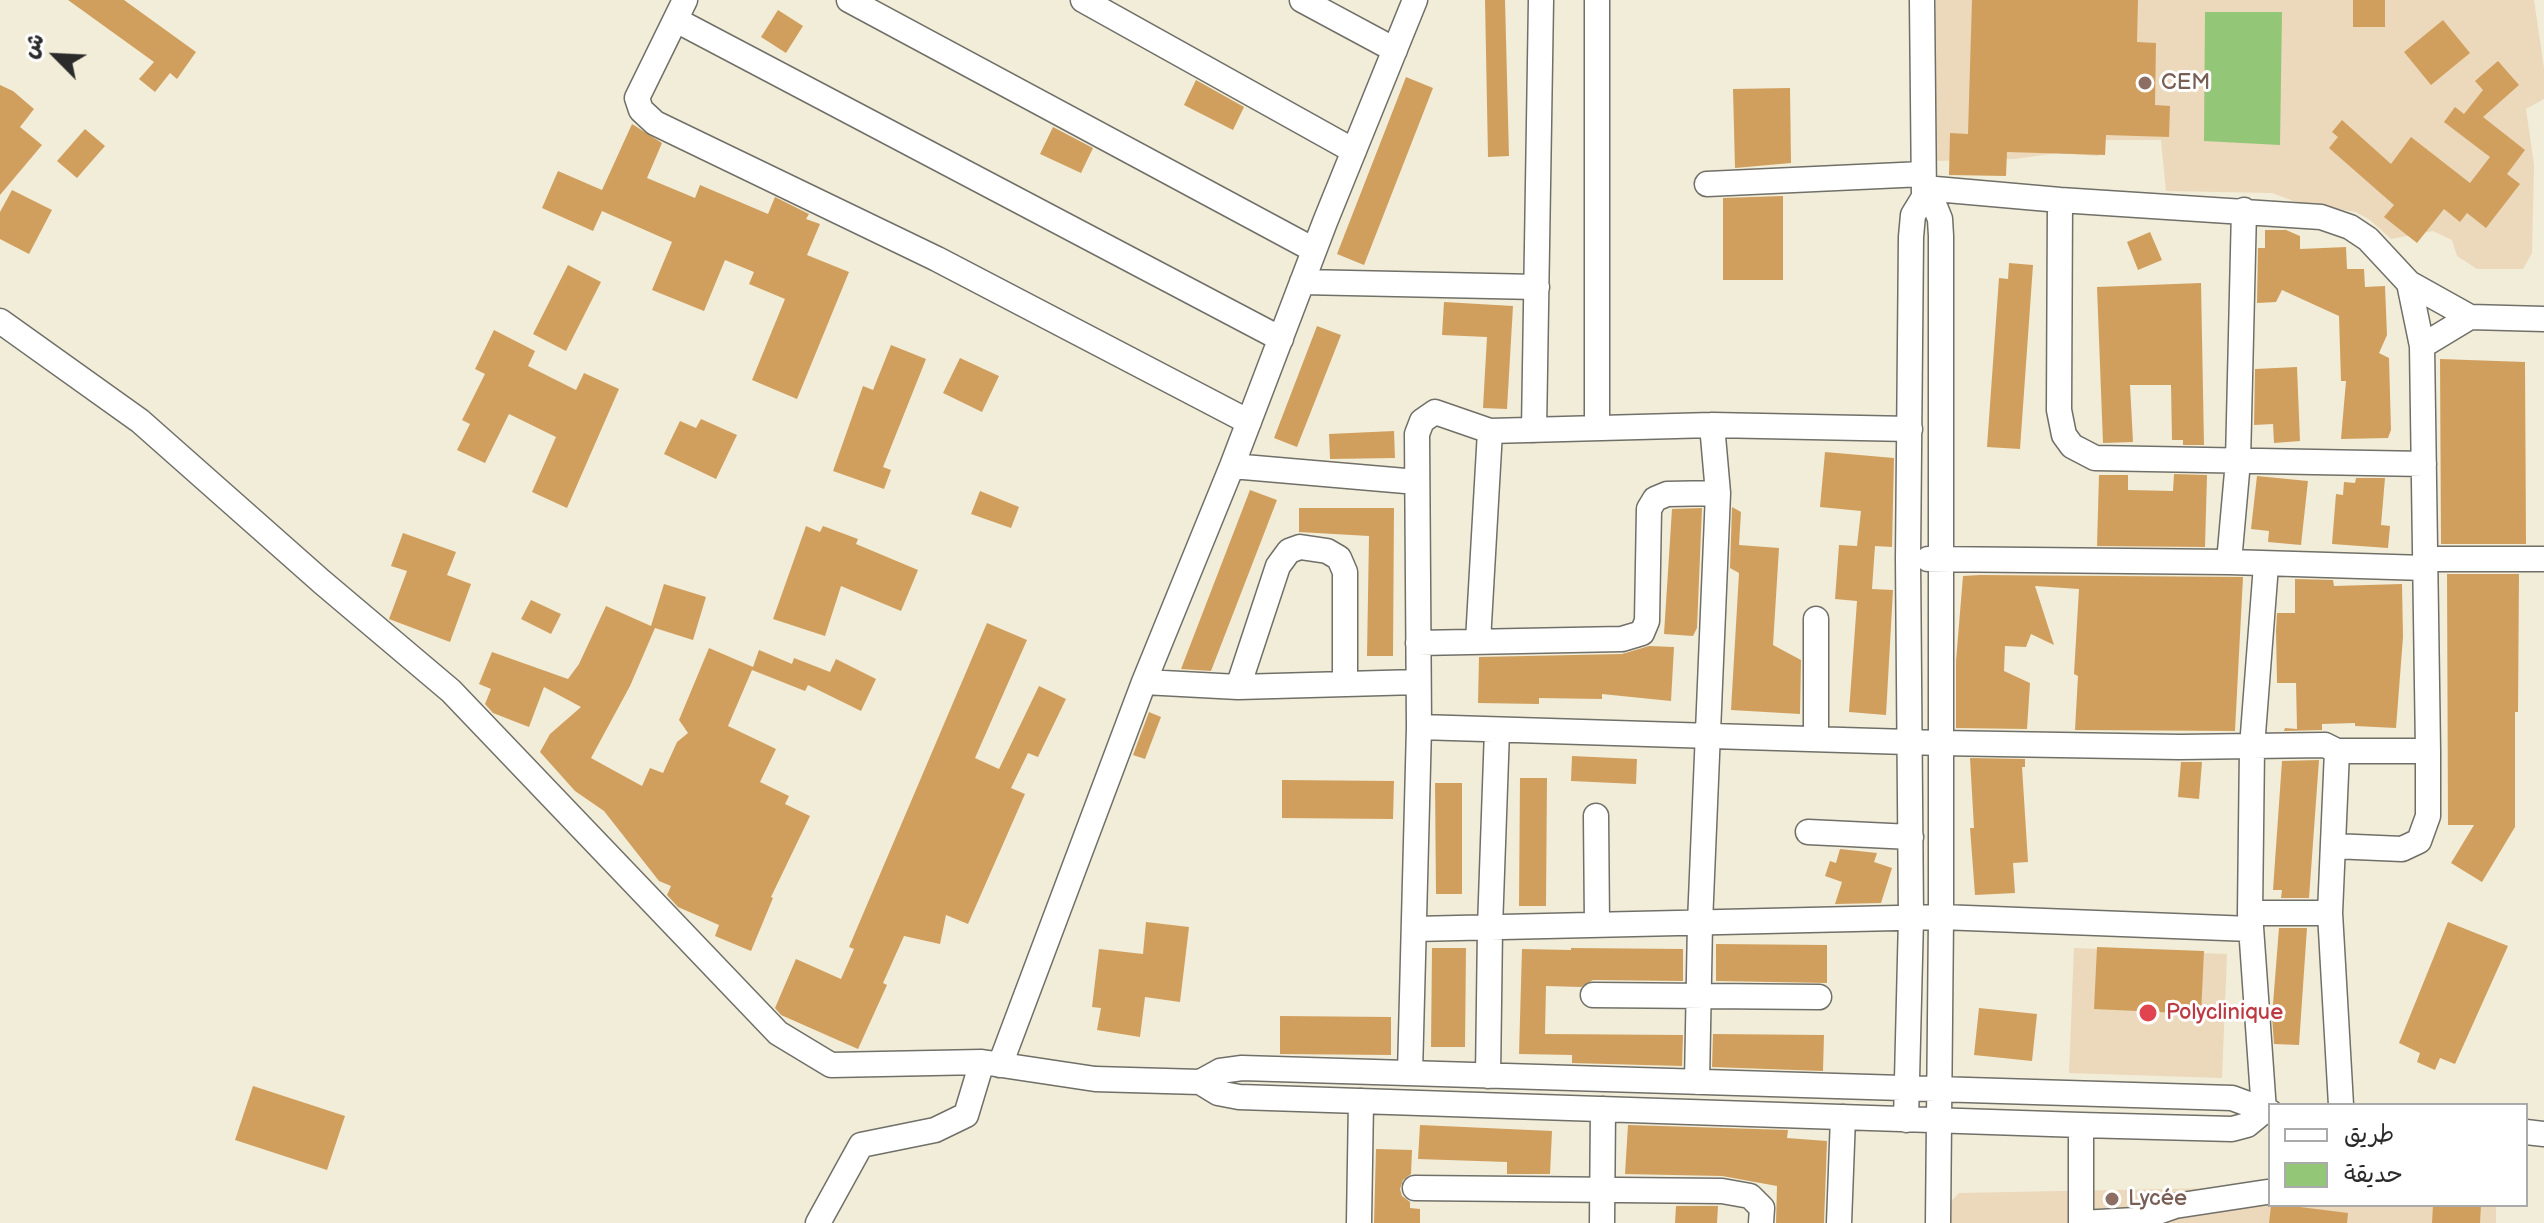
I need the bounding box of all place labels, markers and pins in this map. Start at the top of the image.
place label: CEM [2161,70,2210,96]
marker: CEM [2136,74,2154,92]
place label: Polyclinique [2166,1000,2283,1026]
marker: Polyclinique [2137,1002,2159,1024]
place label: Lycée [2128,1186,2187,1212]
marker: Lycée [2103,1190,2121,1208]

